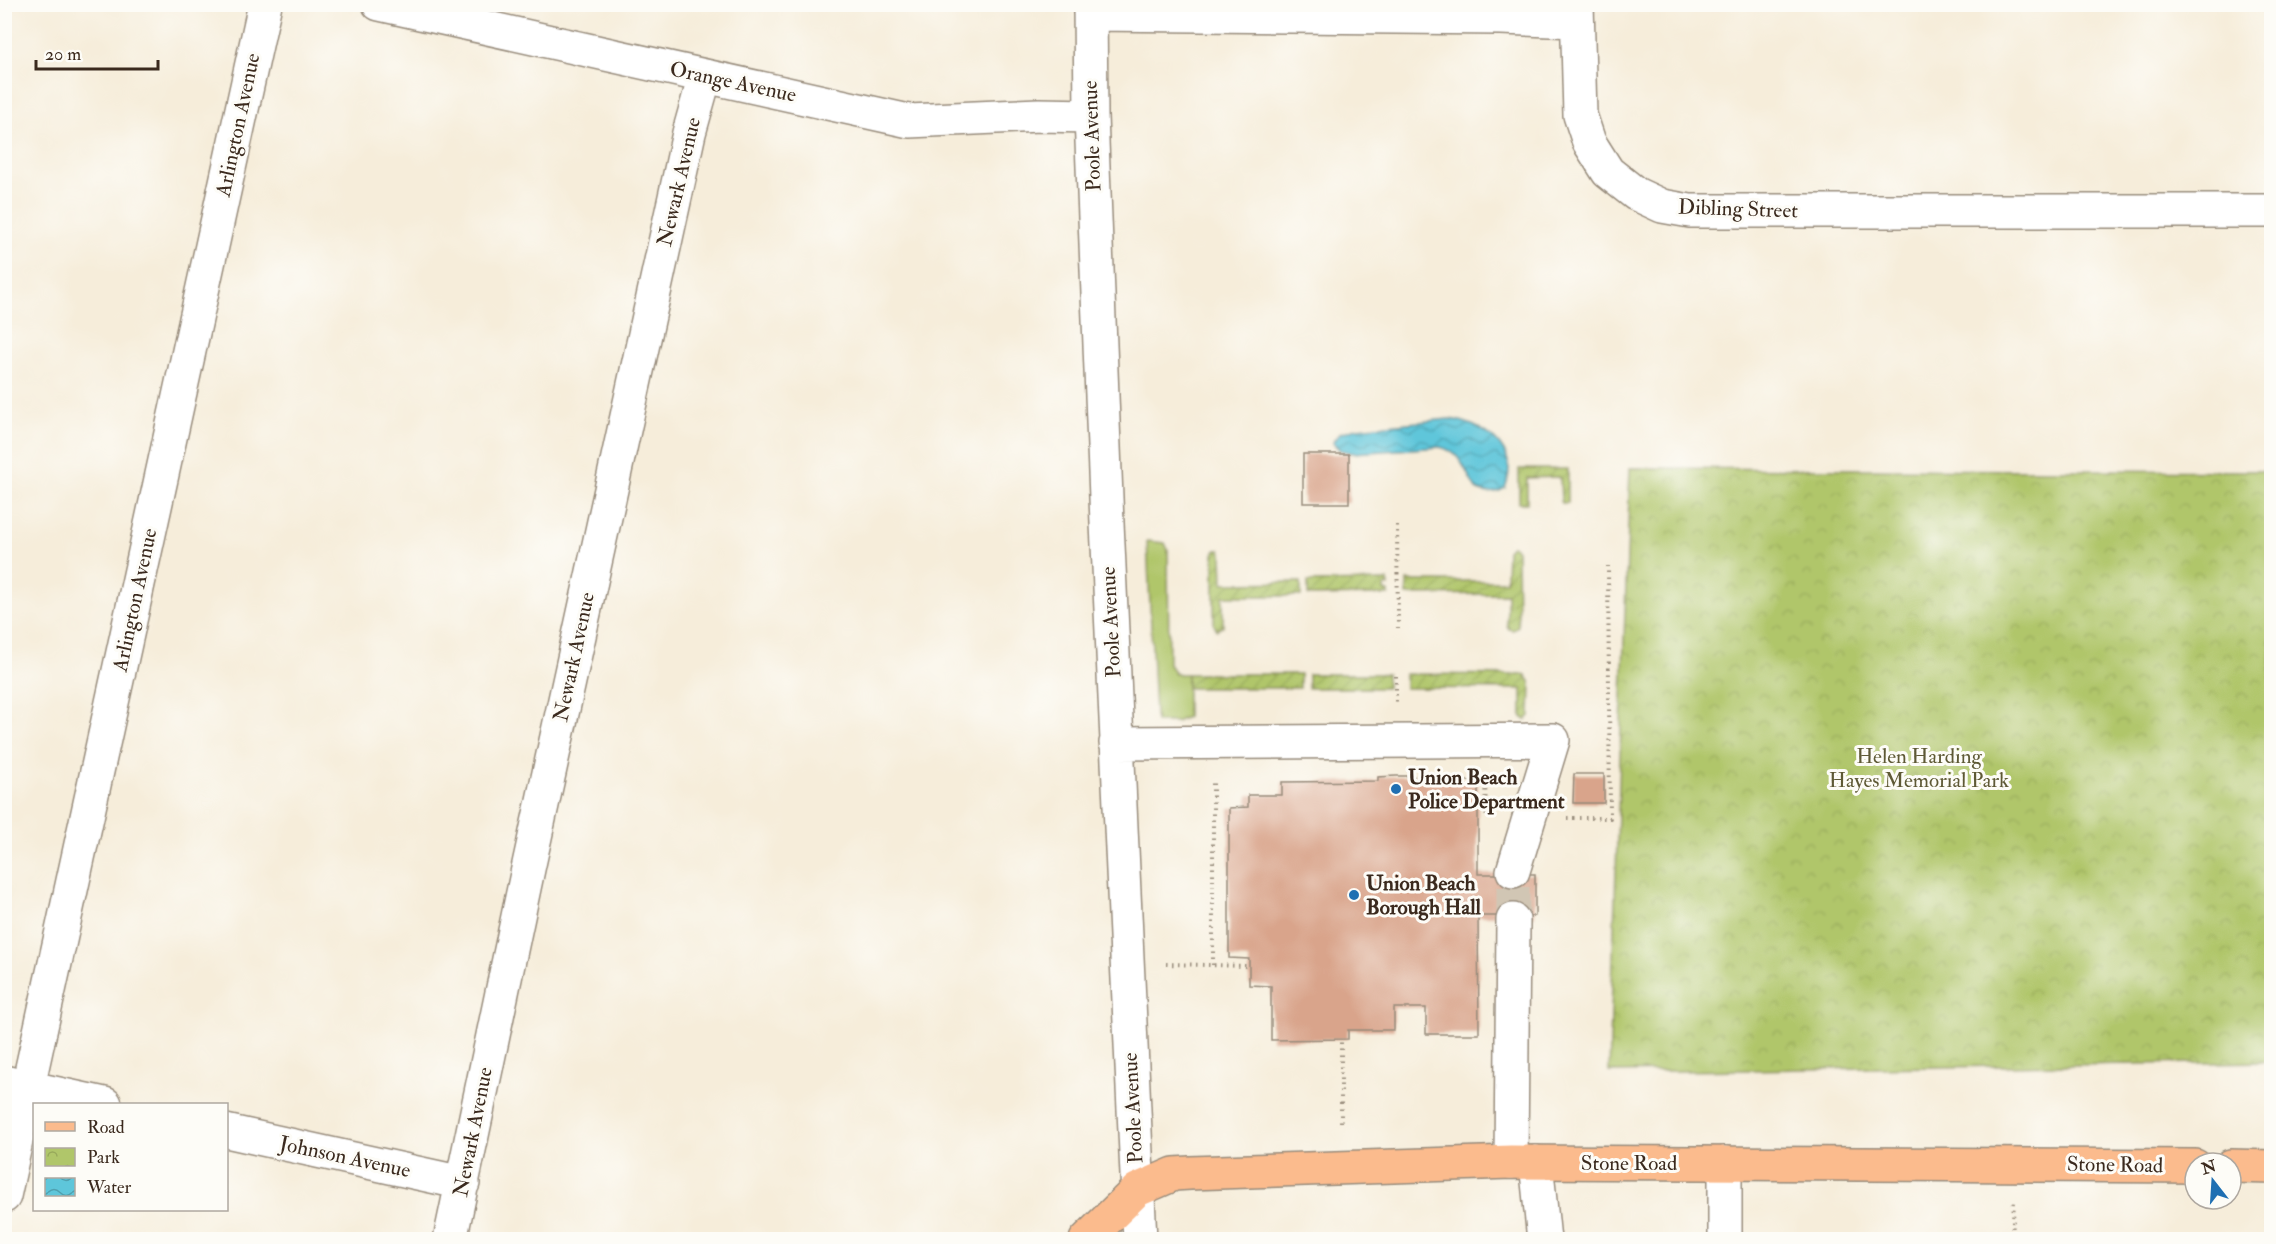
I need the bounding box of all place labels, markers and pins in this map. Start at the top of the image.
place label: Union Beach Police Department [1408,764,1565,815]
marker: Union Beach Police Department [1389,782,1403,796]
place label: Union Beach Borough Hall [1366,870,1482,921]
marker: Union Beach Borough Hall [1347,888,1361,902]

